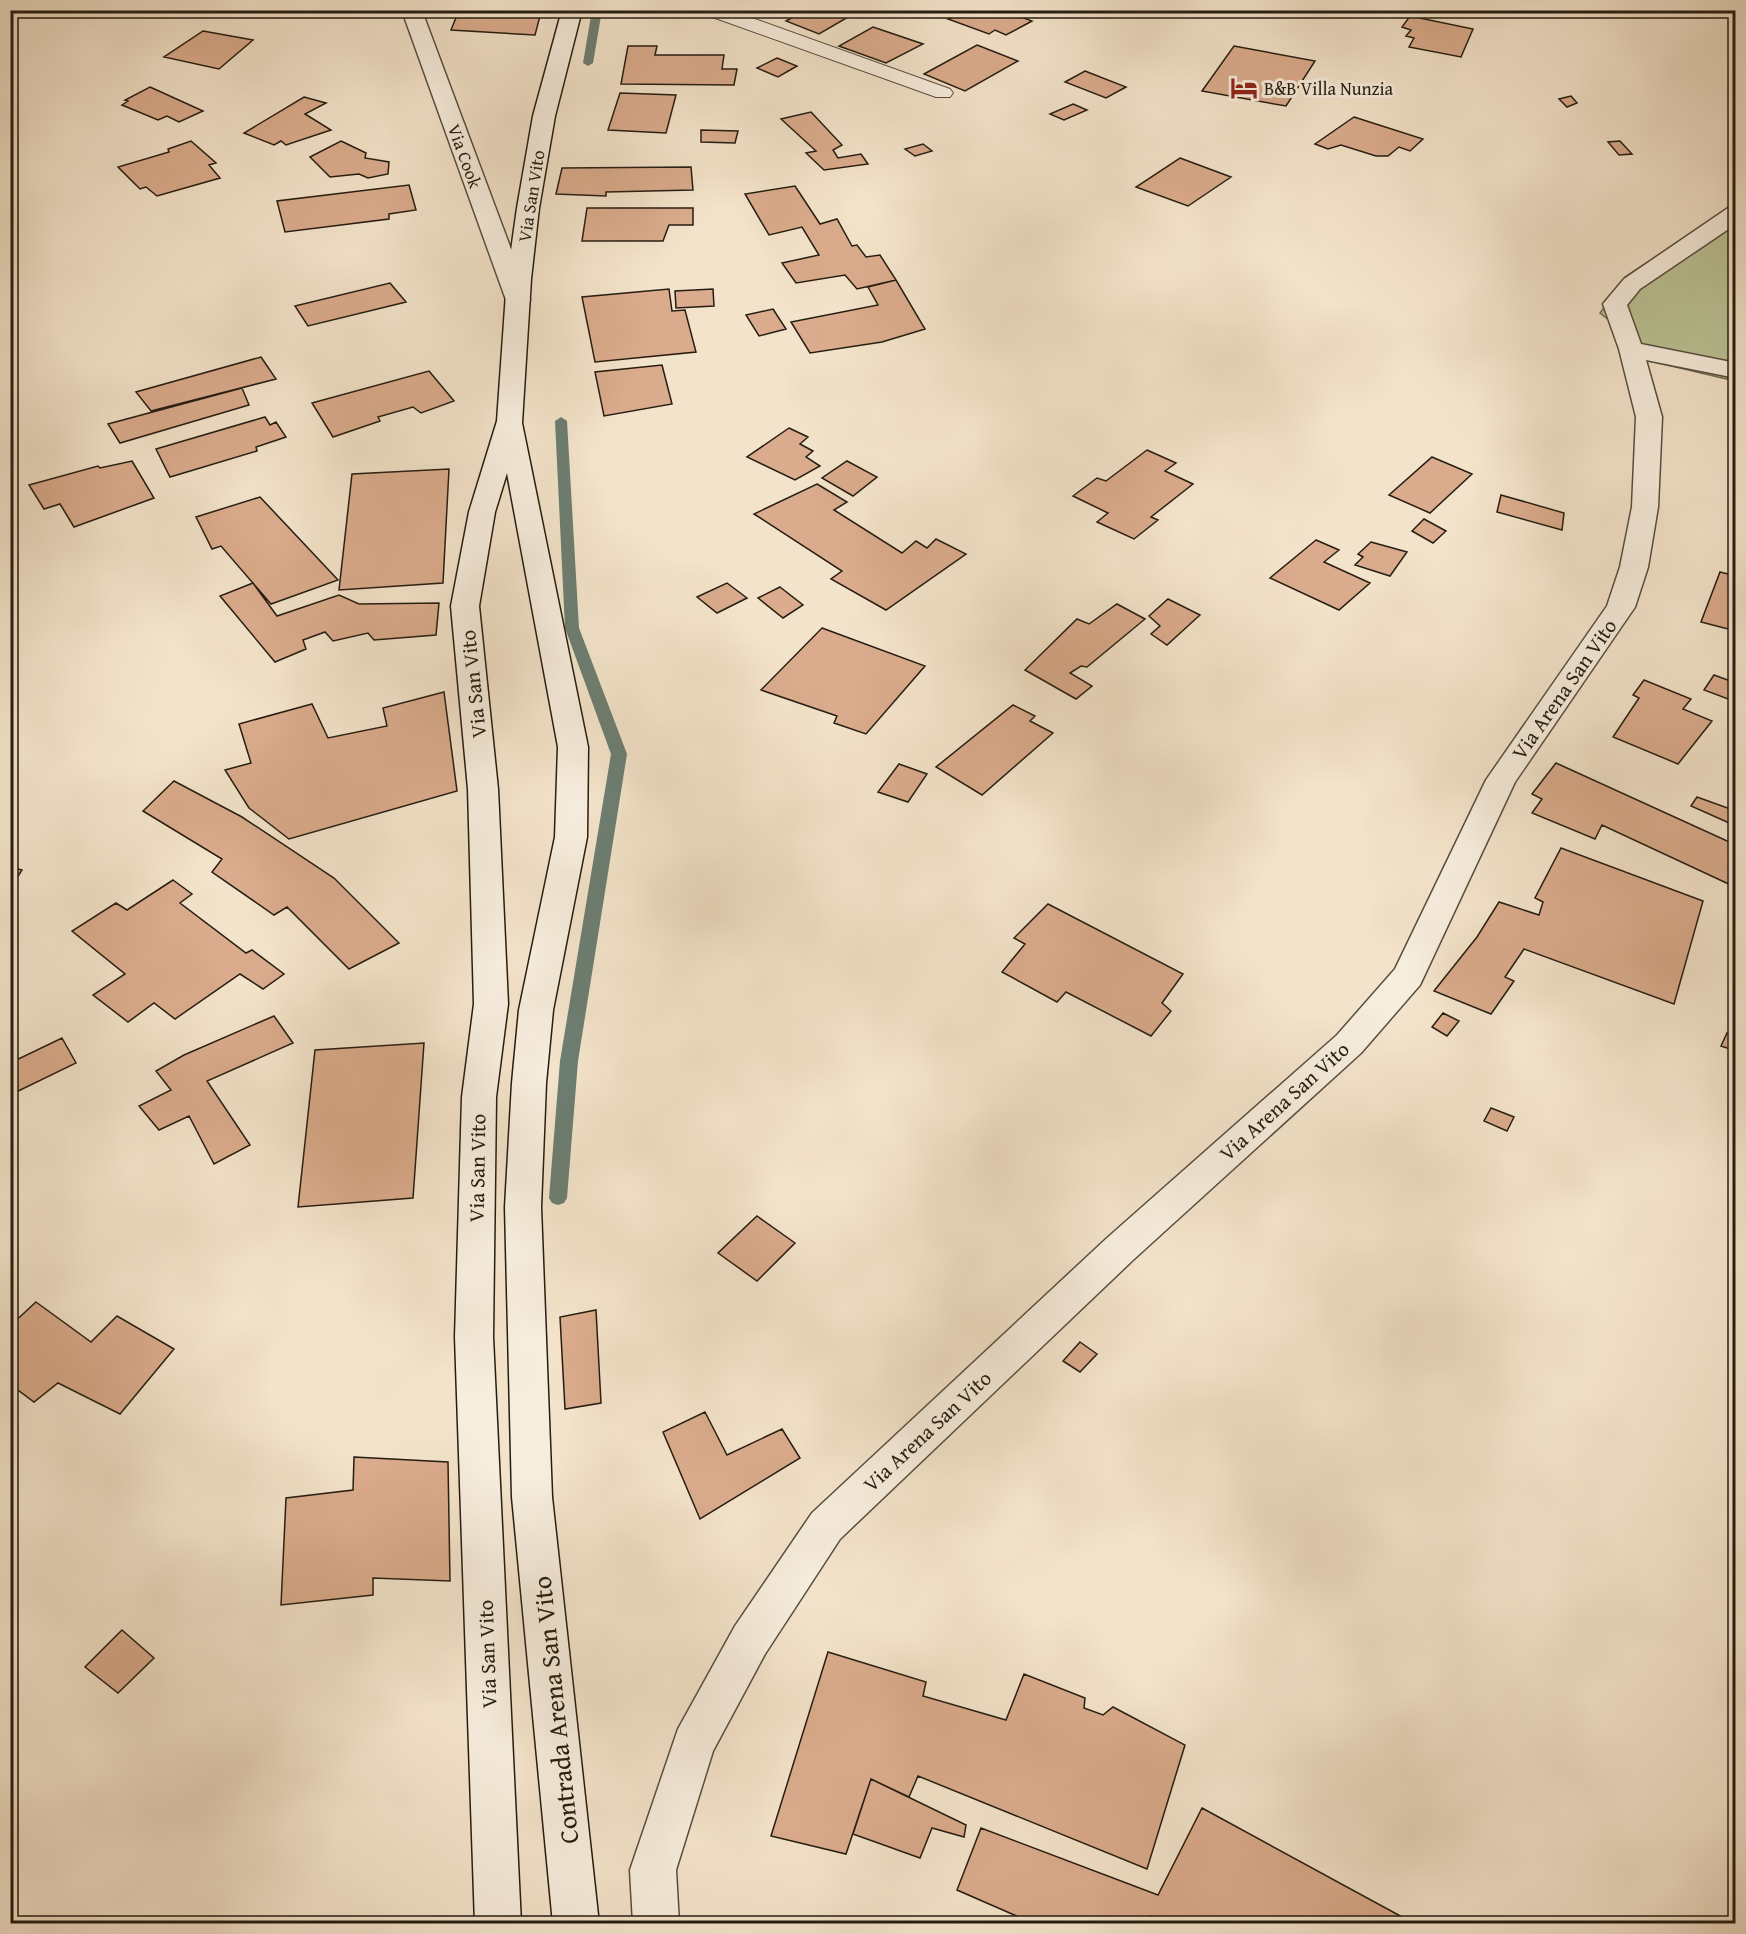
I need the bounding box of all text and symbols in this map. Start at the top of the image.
hotel icon: B&B Villa Nunzia [1229,73,1259,103]
place label: B&B Villa Nunzia [1264,75,1393,102]
street label: Via Cook [441,120,489,193]
street label: Via San Vito [510,148,552,244]
street label: Via Arena San Vito [1504,612,1624,766]
street label: Via San Vito [452,628,494,740]
street label: Via Arena San Vito [1212,1034,1356,1168]
street label: Via San Vito [461,1113,493,1223]
street label: Via Arena San Vito [856,1363,998,1499]
street label: Contrada Arena San Vito [522,1574,588,1846]
street label: Via San Vito [470,1599,504,1709]

